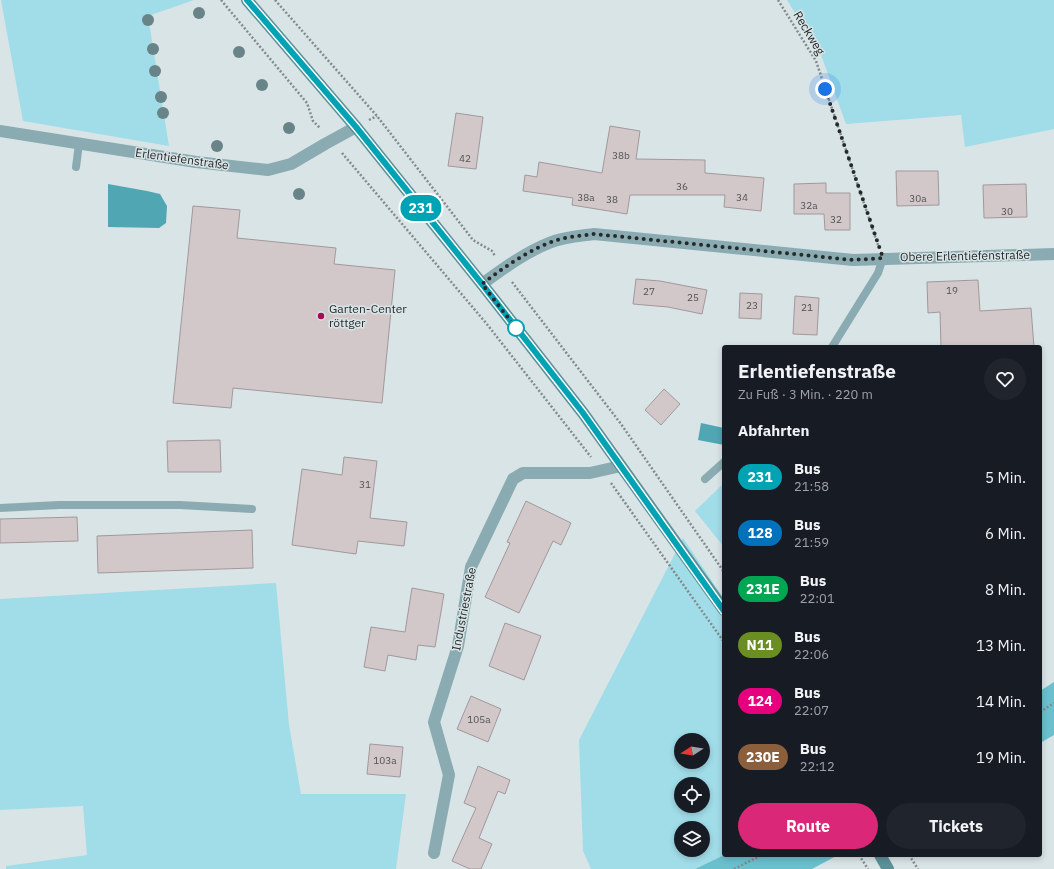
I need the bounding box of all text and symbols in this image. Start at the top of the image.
street label: Reckweg [791,8,829,58]
your location [815,79,835,99]
street label: Erlentiefenstraße [134,145,230,173]
house number: 38b [612,149,630,162]
house number: 42 [459,152,471,165]
house number: 36 [676,180,688,193]
house number: 38a [577,191,595,204]
house number: 34 [736,191,748,204]
house number: 30a [909,192,927,205]
house number: 38 [606,193,618,206]
line badge: 231 [398,195,444,221]
text: 231 [408,199,434,217]
house number: 32a [800,199,818,212]
house number: 30 [1001,205,1013,218]
house number: 32 [830,213,842,226]
street label: Obere Erlentiefenstraße [900,247,1030,264]
house number: 19 [946,284,958,297]
house number: 27 [643,285,655,298]
house number: 25 [687,291,699,304]
house number: 23 [746,299,758,312]
place label: Garten-Center röttger [329,301,407,330]
house number: 21 [801,301,813,314]
marker: Garten-Center röttger [316,311,326,321]
unlabelled marker [507,319,525,337]
button: heart [984,358,1026,400]
text: Erlentiefenstraße [738,359,896,383]
text: Zu Fuß · 3 Min. · 220 m [738,386,873,403]
text: Abfahrten [738,421,809,440]
text: Bus [794,459,821,478]
text: 231 [747,468,773,486]
text: 5 Min. [985,468,1026,487]
house number: 31 [359,478,371,491]
text: 21:58 [794,478,829,495]
text: Bus [794,515,821,534]
text: 128 [747,524,773,542]
text: 6 Min. [985,524,1026,543]
text: 21:59 [794,534,829,551]
street label: Industriestraße [448,566,479,652]
text: Bus [800,571,826,590]
text: 231E [746,580,780,598]
text: 8 Min. [985,580,1026,599]
text: 22:01 [800,590,835,607]
text: Bus [794,627,821,646]
text: N11 [747,636,773,654]
text: 13 Min. [976,636,1026,655]
text: 22:06 [794,646,829,663]
text: Bus [794,683,821,702]
text: 124 [747,692,773,710]
text: 14 Min. [976,692,1026,711]
text: 22:07 [794,702,829,719]
house number: 105a [467,713,491,726]
north arrow [674,733,710,769]
map controls [674,733,710,857]
text: Bus [800,739,826,758]
text: 230E [746,748,780,766]
text: 19 Min. [976,748,1026,767]
house number: 103a [373,754,397,767]
text: 22:12 [800,758,835,775]
button: locate [674,777,710,813]
button: Route [738,803,878,849]
button: Tickets [886,803,1026,849]
button: layers [674,821,710,857]

